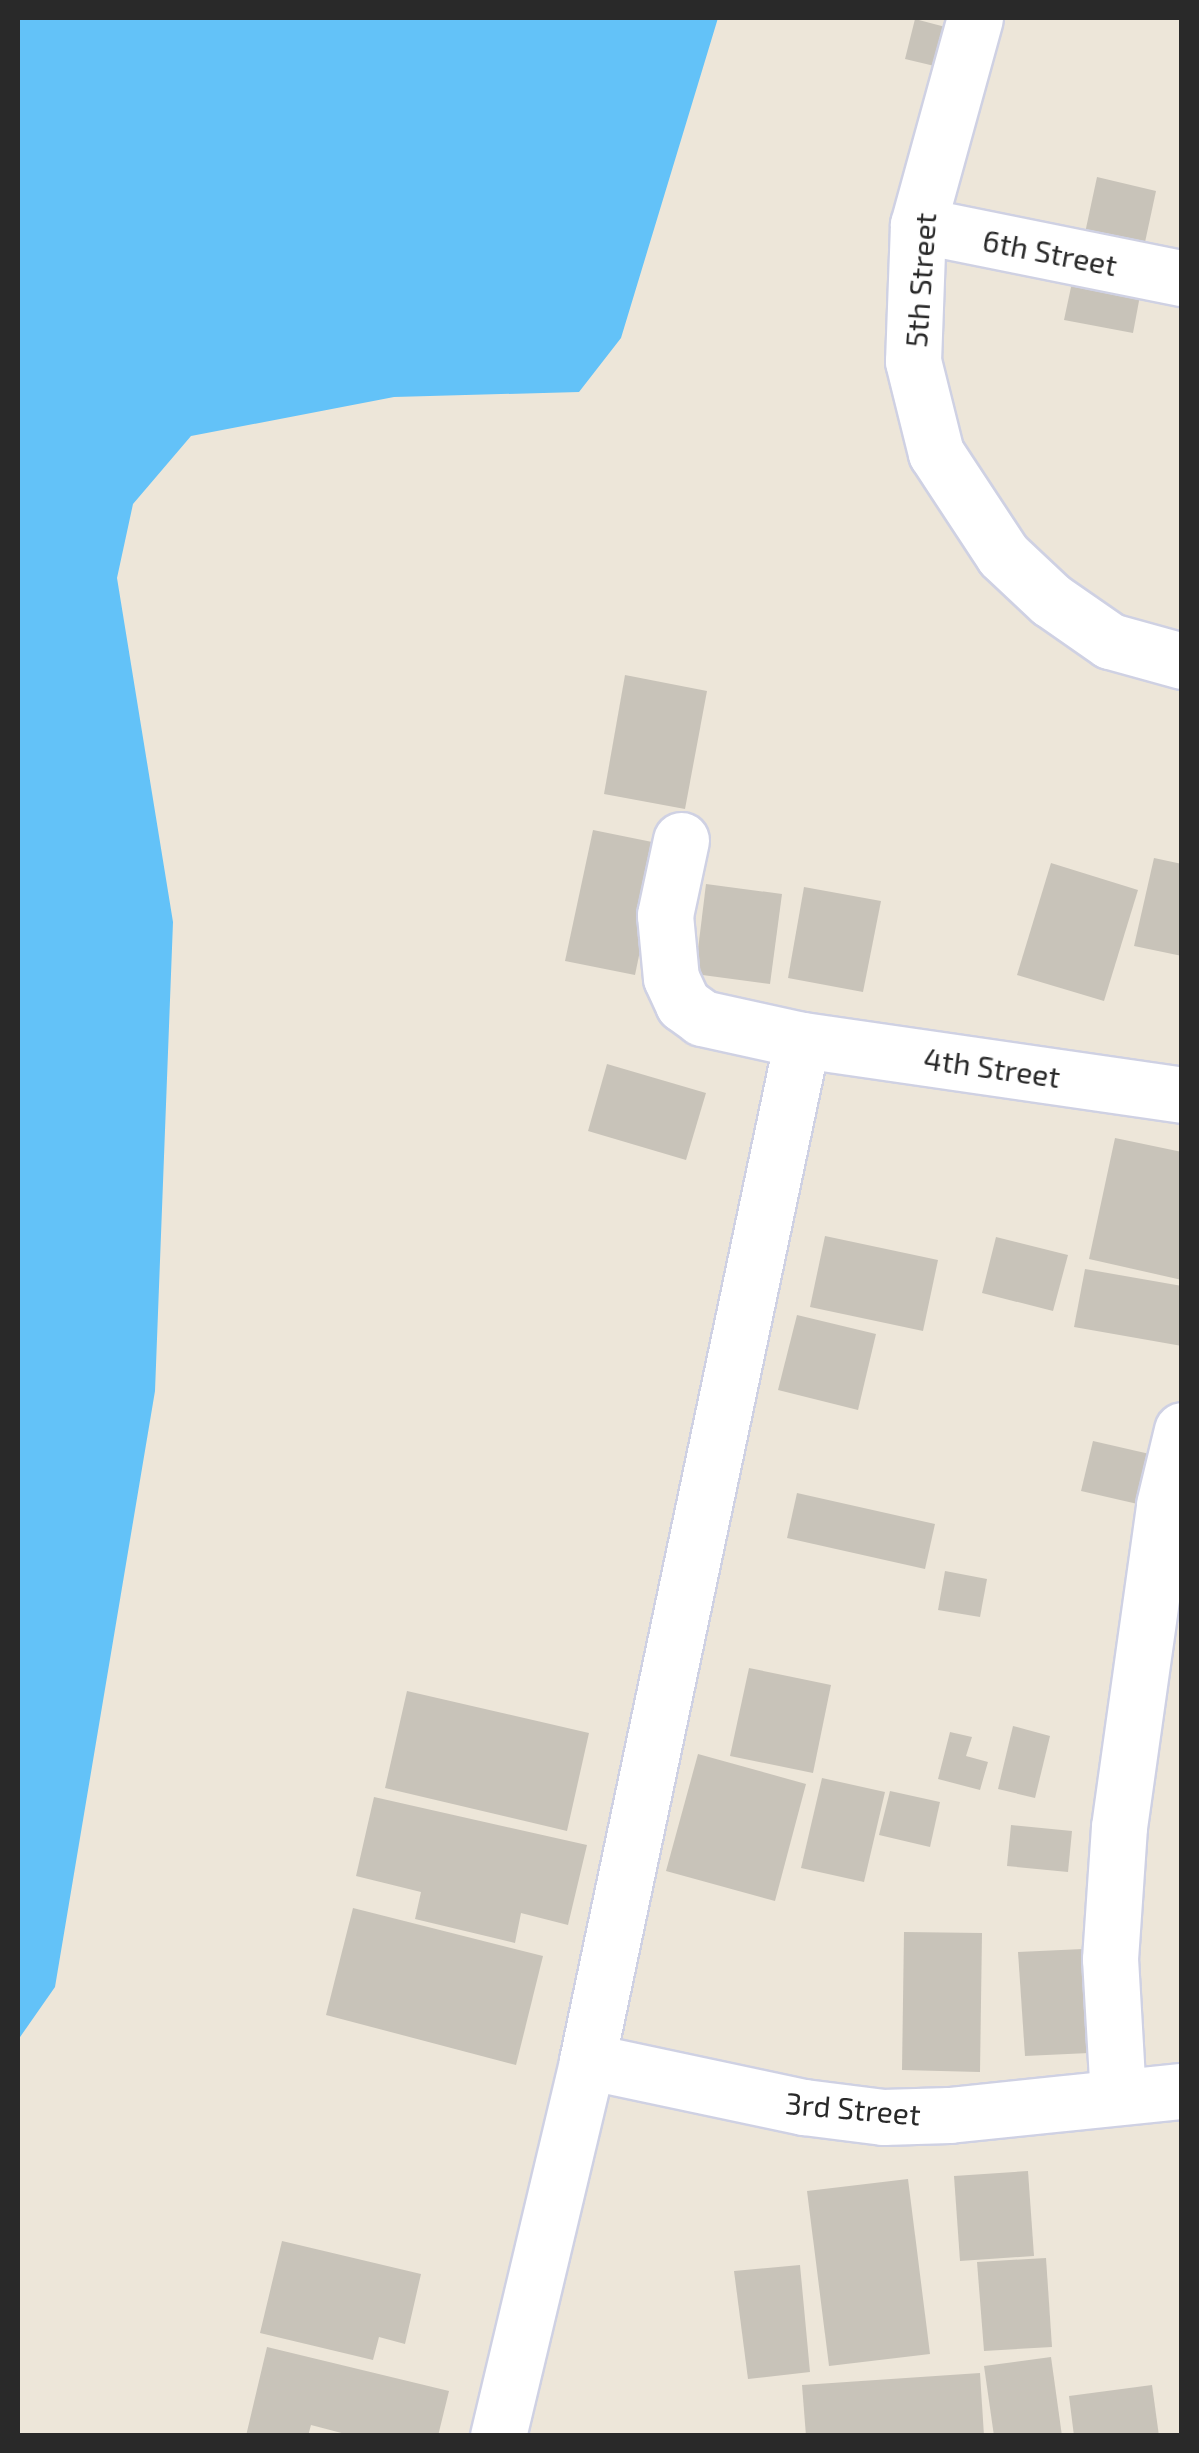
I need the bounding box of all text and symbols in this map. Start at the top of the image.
street label: 5th Street [897,211,943,349]
street label: 6th Street [980,221,1120,283]
street label: 4th Street [921,1040,1063,1094]
street label: 3rd Street [784,2084,922,2132]

